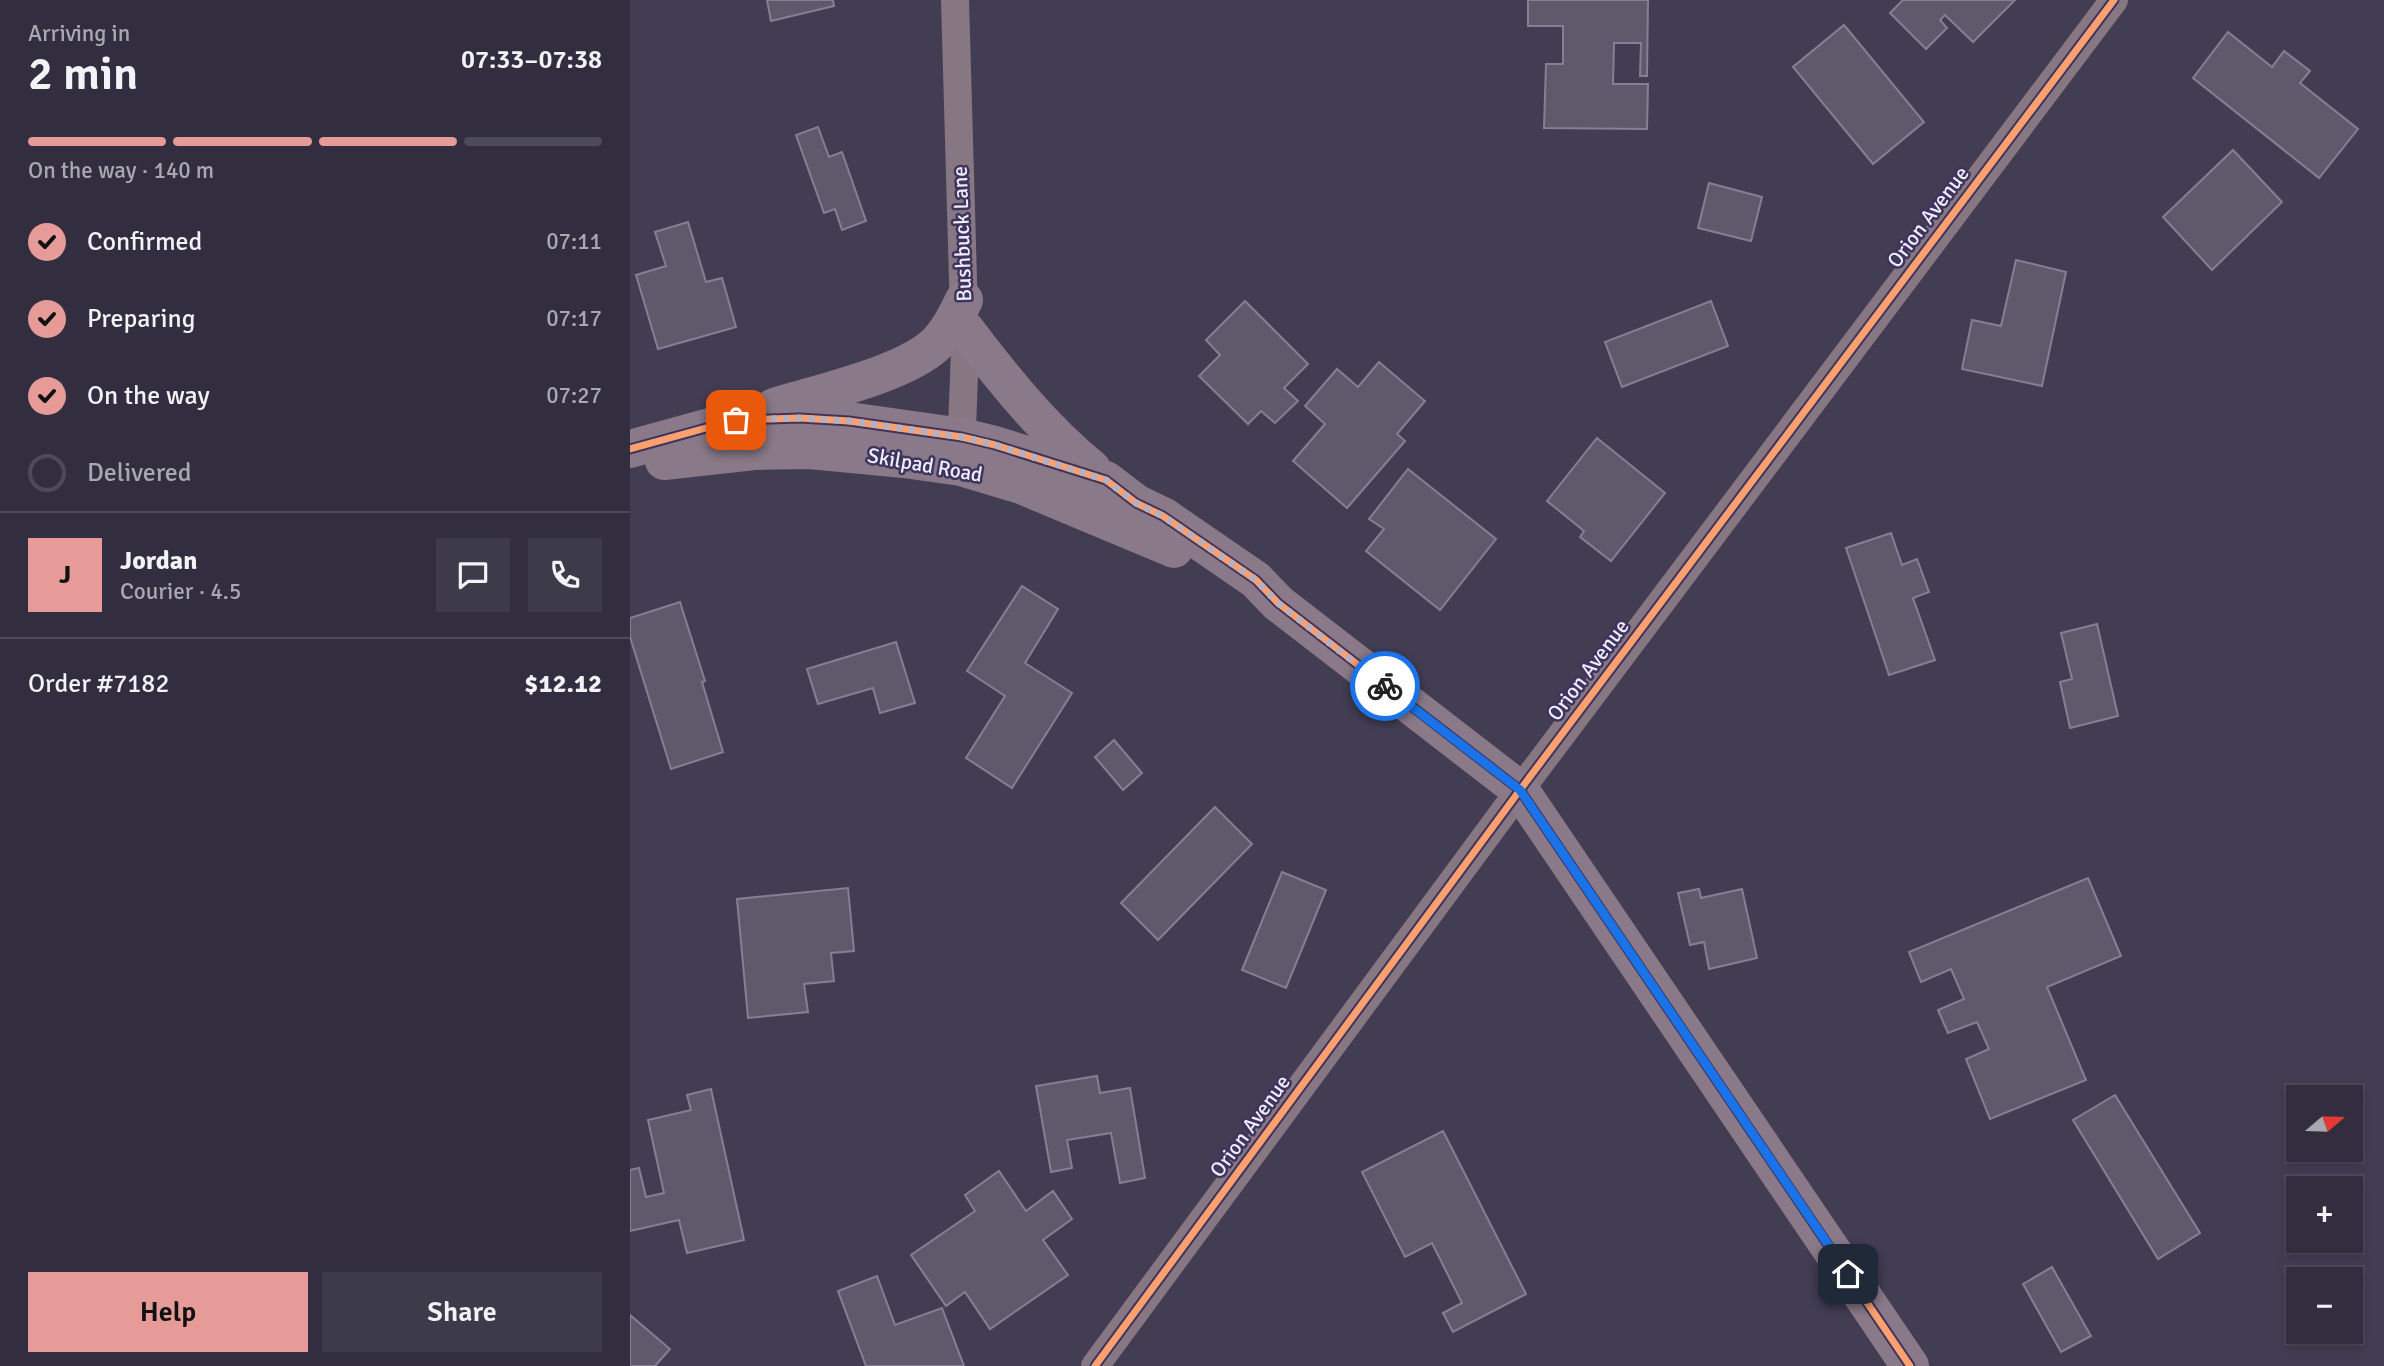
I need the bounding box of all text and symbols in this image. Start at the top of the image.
text: Arriving in [28,19,130,48]
text: 07:33–07:38 [461,44,602,76]
text: 2 min [28,46,138,102]
text: On the way · 140 m [28,156,214,185]
street label: Orion Avenue [1881,161,1975,273]
street label: Bushbuck Lane [947,166,977,302]
icon: check [28,223,66,261]
text: Confirmed [87,226,202,258]
text: 07:11 [546,227,602,256]
icon: check [28,300,66,338]
text: Preparing [87,303,195,335]
text: 07:17 [546,304,602,333]
icon: check [28,377,66,415]
text: On the way [87,380,210,412]
text: 07:27 [546,381,602,410]
pin [706,390,766,450]
icon: bag [717,401,755,439]
street label: Skilpad Road [865,442,985,488]
text: Delivered [87,457,192,489]
button: chat [436,538,510,612]
button: phone [528,538,602,612]
text: Jordan [120,545,197,577]
text: J [59,559,71,591]
text: Courier · 4.5 [120,577,241,606]
street label: Orion Avenue [1541,614,1635,726]
courier [1350,651,1420,721]
icon: bike [1366,667,1404,705]
text: Order #7182 [28,668,169,700]
text: $12.12 [524,668,602,700]
street label: Orion Avenue [1204,1070,1296,1182]
north arrow [2286,1085,2362,1162]
map controls [2286,1085,2363,1344]
button: + [2286,1176,2363,1253]
pin [1818,1244,1878,1304]
icon: home [1829,1255,1867,1293]
button: − [2286,1267,2363,1344]
button: Help [28,1272,308,1352]
button: Share [322,1272,602,1352]

